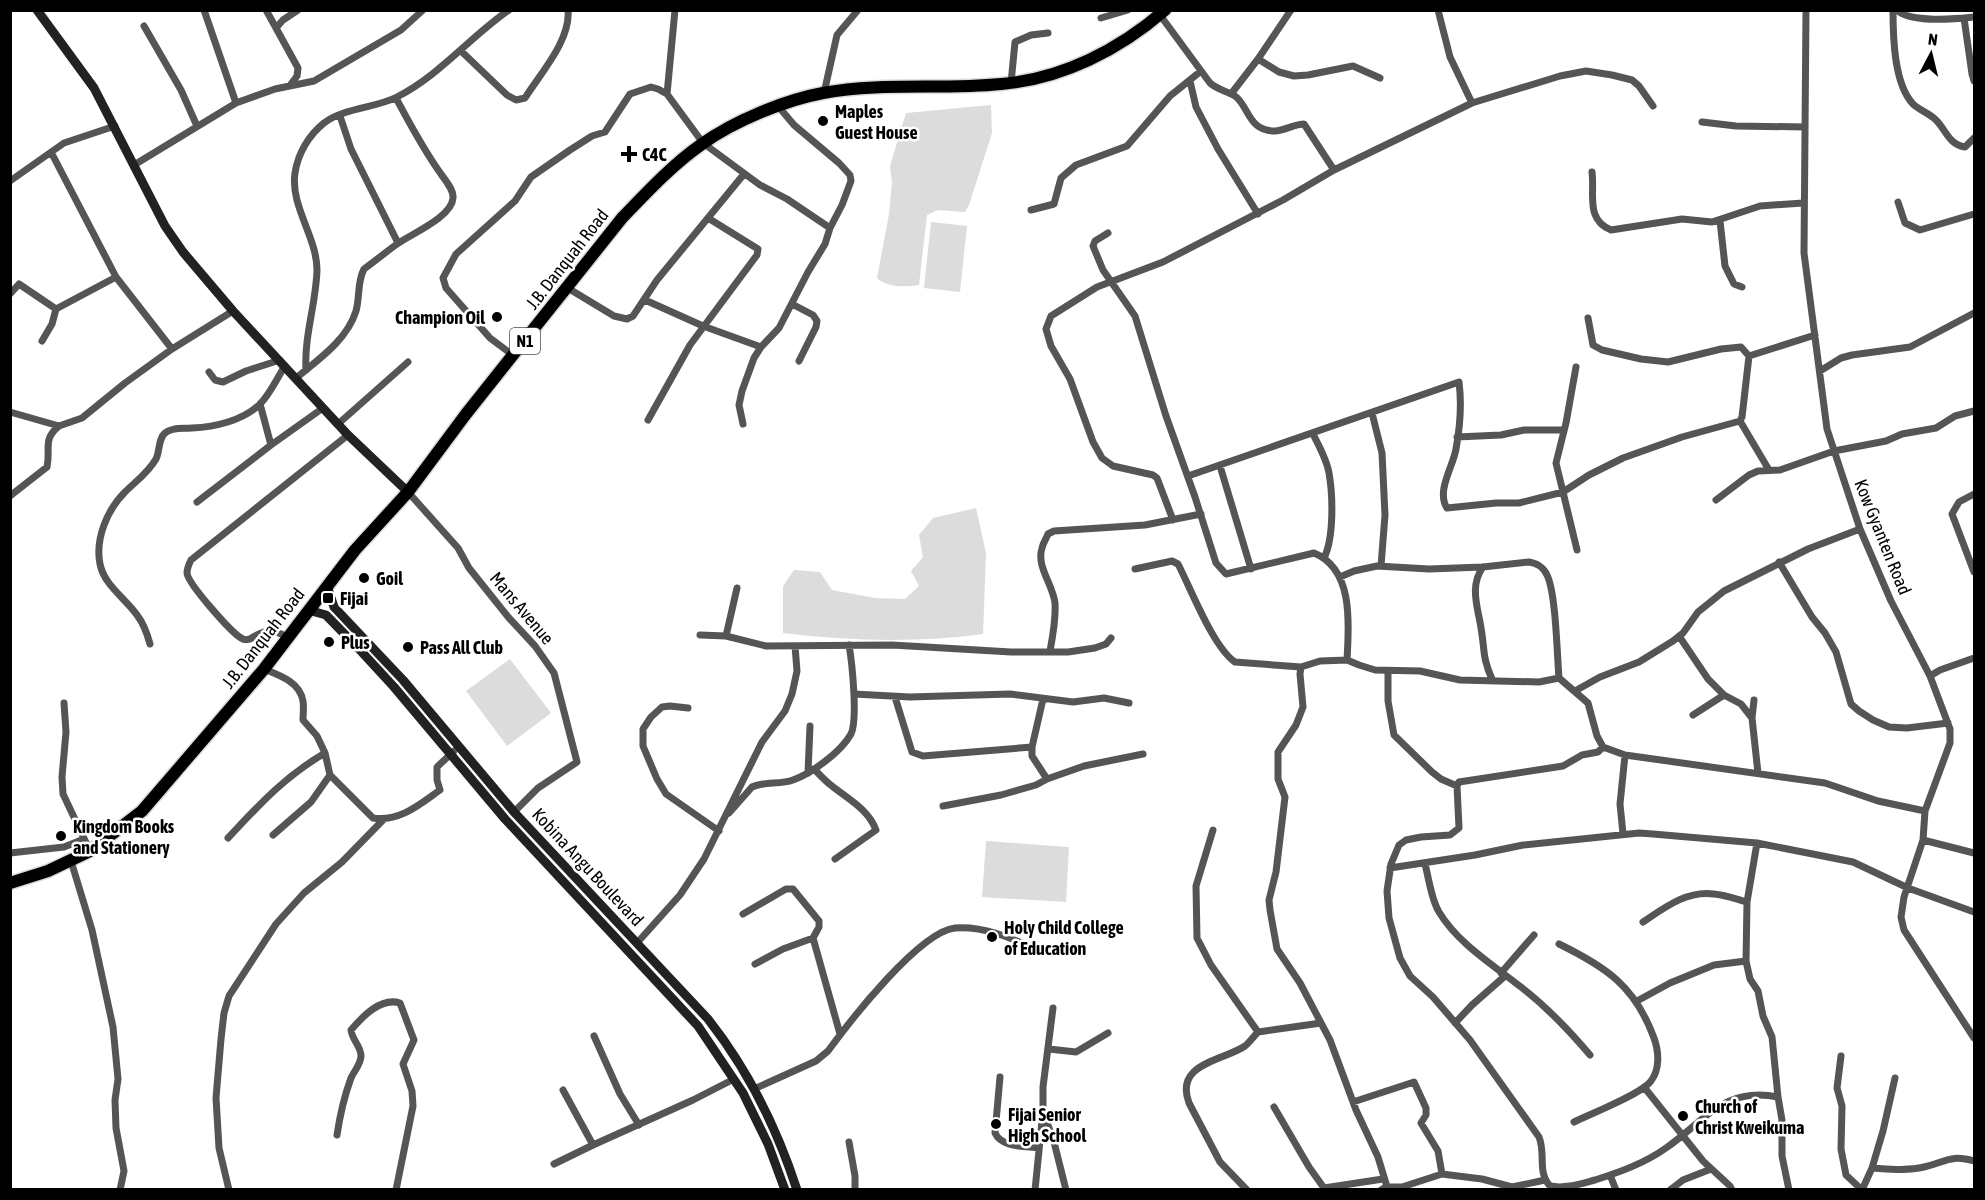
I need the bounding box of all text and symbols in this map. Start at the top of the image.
north arrow [1901,24,1961,84]
text: N [1927,30,1939,49]
place label: Maples Guest House [835,101,918,143]
marker: Maples Guest House [816,114,830,128]
place label: C4C [642,144,667,165]
marker: C4C [620,145,638,163]
street label: J.B. Danquah Road [521,205,613,313]
place label: Champion Oil [395,307,485,328]
marker: Champion Oil [490,310,504,324]
road number: N1 [510,328,540,354]
street label: Kow Gyanten Road [1850,476,1916,598]
place label: Goil [376,568,403,589]
street label: Mans Avenue [486,568,558,648]
marker: Goil [357,571,371,585]
street label: J.B. Danquah Road [217,584,309,692]
place label: Fijai [340,588,368,609]
marker: Fijai [321,591,335,605]
place label: Plus [341,632,370,653]
marker: Plus [322,635,336,649]
place label: Pass All Club [420,637,503,658]
marker: Pass All Club [401,640,415,654]
street label: Kobina Angu Boulevard [528,804,648,930]
place label: Kingdom Books and Stationery [73,816,175,858]
marker: Kingdom Books and Stationery [54,829,68,843]
place label: Holy Child College of Education [1004,917,1124,959]
marker: Holy Child College of Education [985,930,999,944]
place label: Church of Christ Kweikuma [1695,1096,1804,1138]
place label: Fijai Senior High School [1008,1104,1086,1146]
marker: Church of Christ Kweikuma [1676,1109,1690,1123]
marker: Fijai Senior High School [989,1117,1003,1131]

